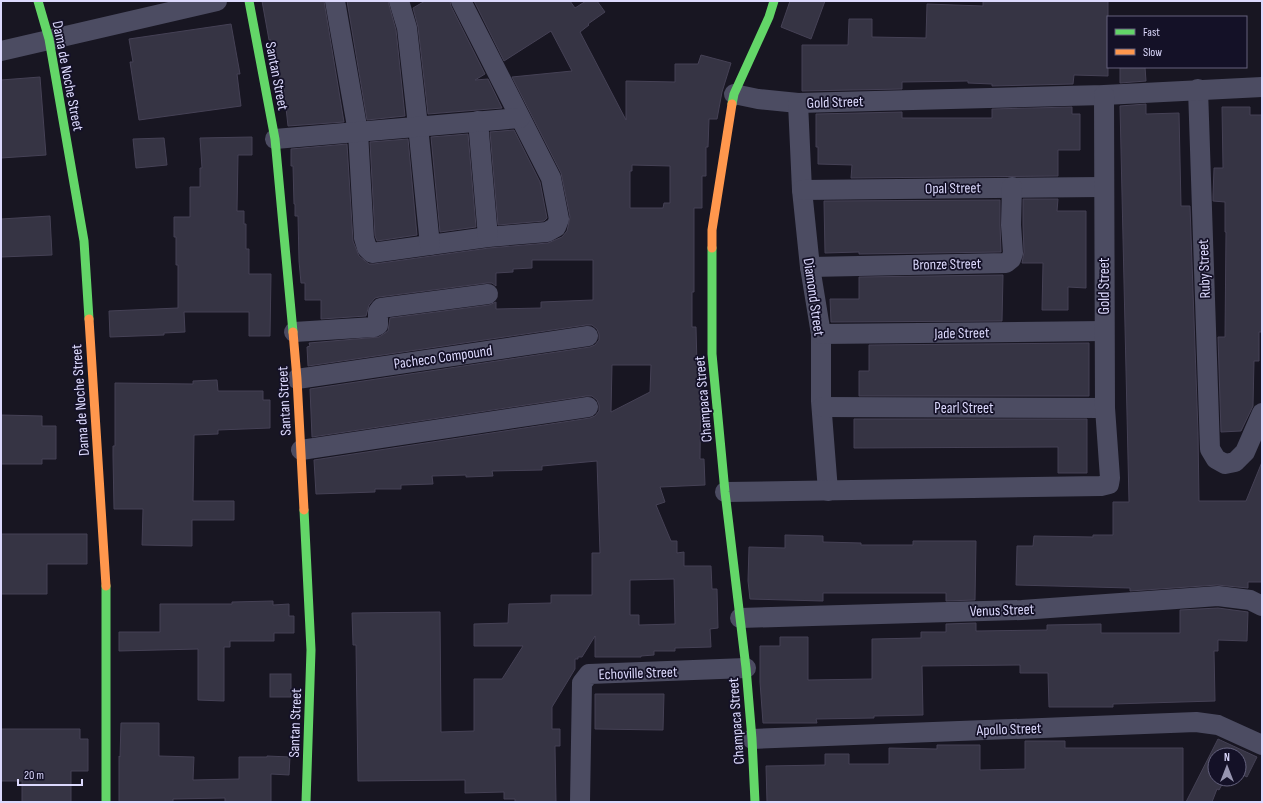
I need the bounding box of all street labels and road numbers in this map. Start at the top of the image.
street label: Dama de Noche Street [48,19,88,133]
street label: Santan Street [261,40,293,112]
street label: Gold Street [806,92,864,113]
street label: Opal Street [925,179,982,198]
street label: Ruby Street [1194,239,1215,299]
street label: Bronze Street [913,254,982,275]
street label: Diamond Street [799,257,828,338]
street label: Gold Street [1095,257,1114,314]
street label: Jade Street [933,324,990,343]
street label: Pacheco Compound [393,341,494,374]
street label: Dama de Noche Street [67,343,94,456]
street label: Champaca Street [690,355,717,443]
street label: Santan Street [273,365,296,436]
street label: Pearl Street [934,399,994,418]
street label: Venus Street [969,600,1035,621]
street label: Echoville Street [598,663,678,684]
street label: Champaca Street [724,677,749,765]
street label: Santan Street [285,688,306,758]
street label: Apollo Street [975,719,1042,740]

